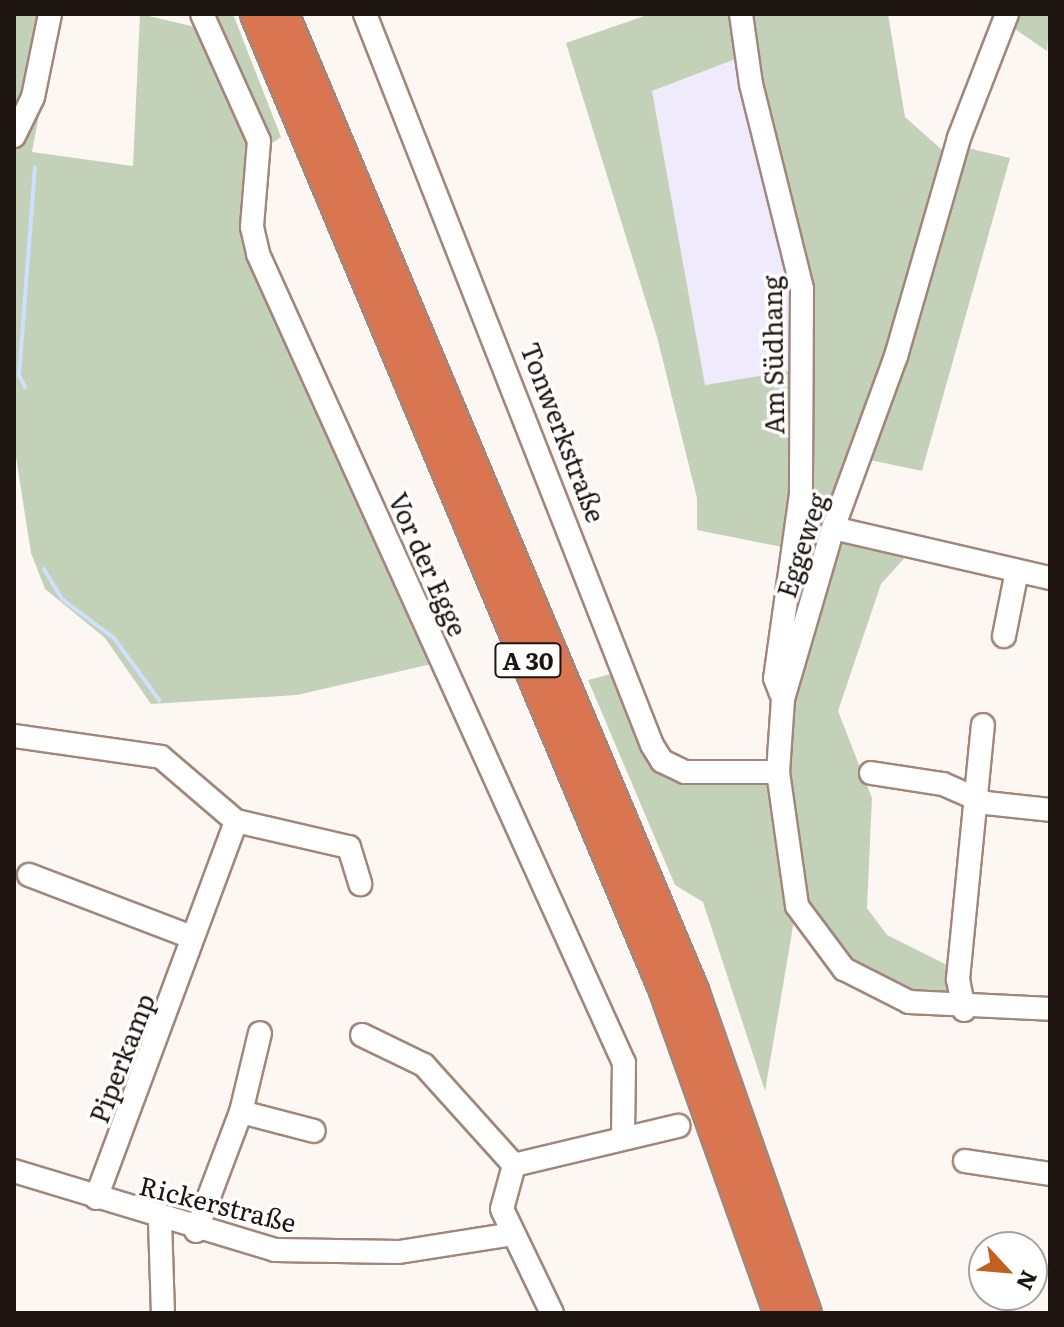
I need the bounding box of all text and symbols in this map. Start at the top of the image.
street label: Am Südhang [755,275,789,435]
street label: Tonwerkstraße [515,338,613,526]
street label: Vor der Egge [383,487,475,641]
street label: Eggeweg [769,489,833,601]
road number: A 30 [494,640,562,680]
street label: Piperkamp [82,989,160,1127]
street label: Rickerstraße [136,1168,300,1238]
north arrow [968,1231,1048,1311]
text: N [1009,1265,1047,1296]

